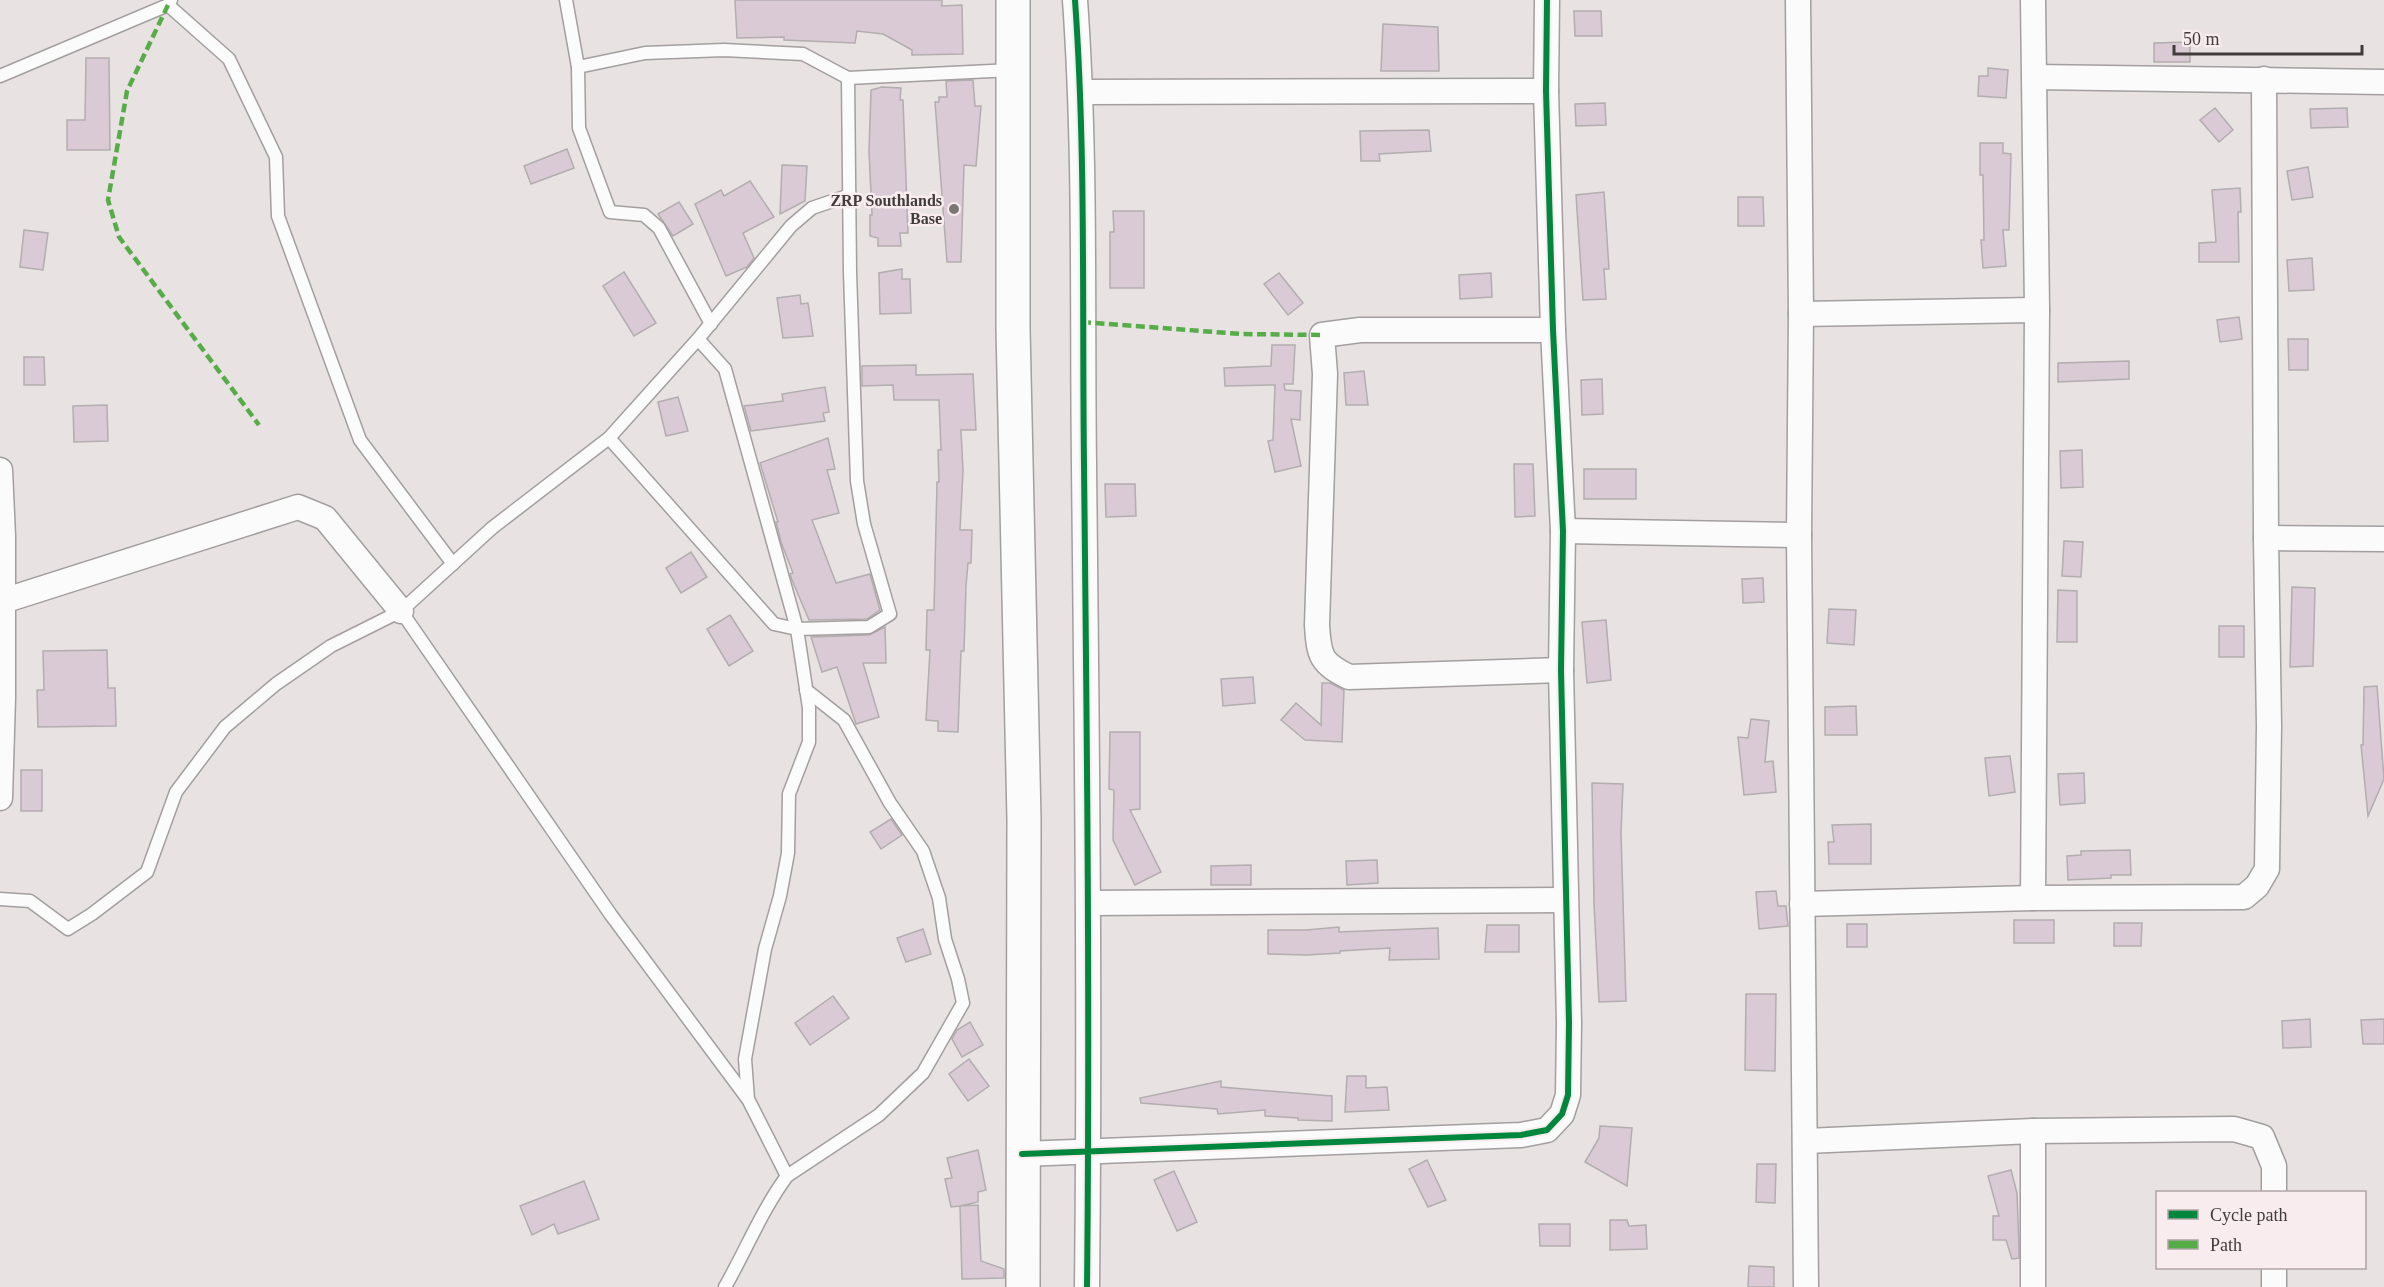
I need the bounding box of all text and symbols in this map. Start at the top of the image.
scale bar [2174,18,2362,56]
text: 50 m [2183,29,2220,49]
place label: ZRP Southlands Base [830,192,942,227]
marker: ZRP Southlands Base [947,202,961,216]
legend [2156,1191,2366,1269]
text: Cycle path [2210,1205,2287,1225]
text: Path [2210,1235,2242,1255]

